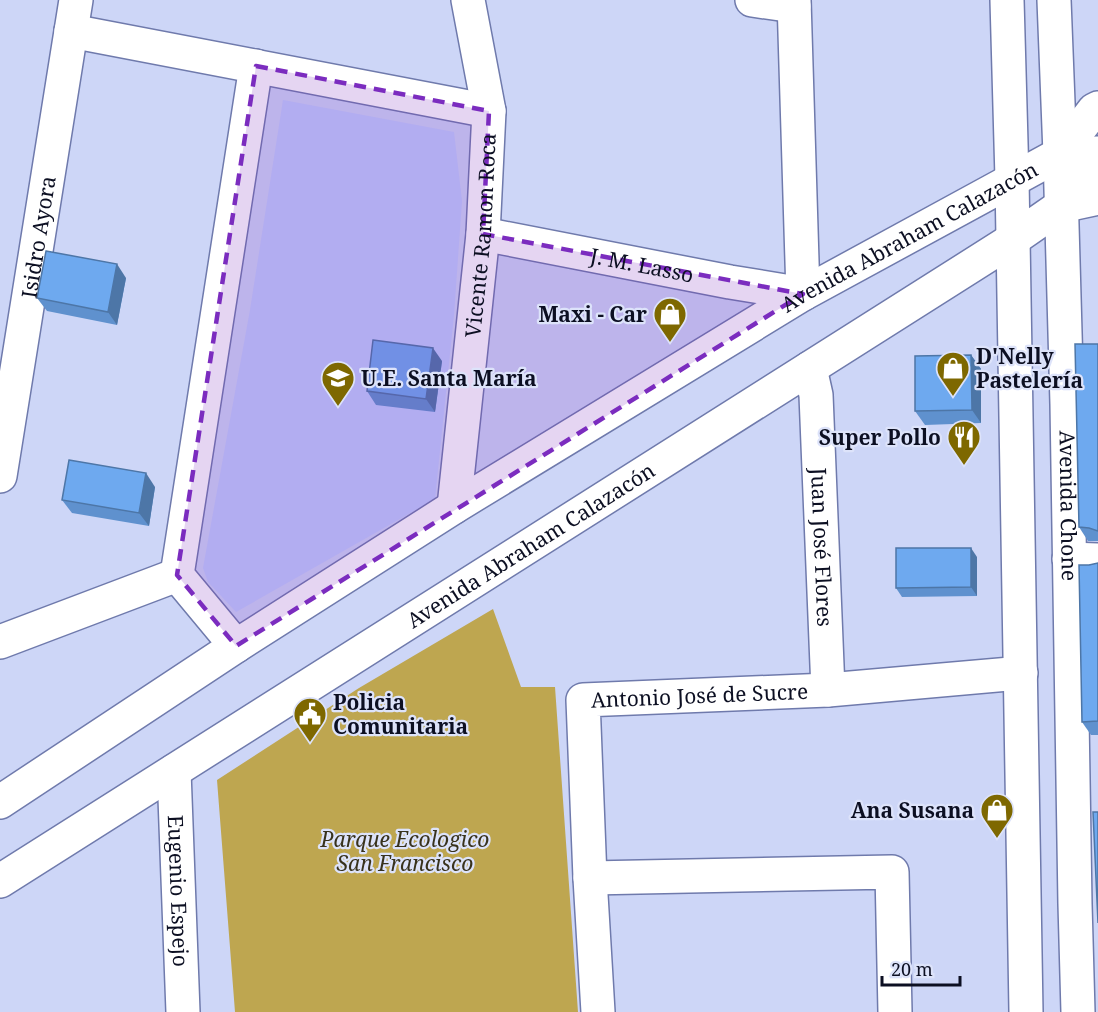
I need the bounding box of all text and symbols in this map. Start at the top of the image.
street label: Vicente Ramon Roca [458,133,502,339]
street label: Avenida Abraham Calazacón [776,155,1042,318]
street label: Isidro Ayora [15,174,62,300]
street label: J. M. Lasso [587,241,696,289]
shop icon: Maxi - Car [652,296,688,343]
place label: Maxi - Car [538,300,647,328]
place label: D'Nelly Pastelería [976,342,1083,394]
shop icon: D'Nelly Pastelería [935,350,971,397]
school or university icon: U.E. Santa María [320,360,356,407]
place label: U.E. Santa María [361,364,537,392]
restaurant icon: Super Pollo [946,419,982,466]
place label: Super Pollo [819,423,941,451]
street label: Avenida Chone [1053,430,1084,581]
street label: Avenida Abraham Calazacón [401,456,660,634]
street label: Juan José Flores [805,466,839,627]
street label: Antonio José de Sucre [590,677,809,714]
place label: Policia Comunitaria [333,688,468,740]
public building icon: Policia Comunitaria [292,696,328,743]
shop icon: Ana Susana [979,792,1015,839]
place label: Ana Susana [851,796,974,824]
street label: Eugenio Espejo [162,814,195,967]
park label: Parque Ecologico San Francisco [320,825,489,877]
scale bar [882,949,960,987]
text: 20 m [891,957,933,981]

